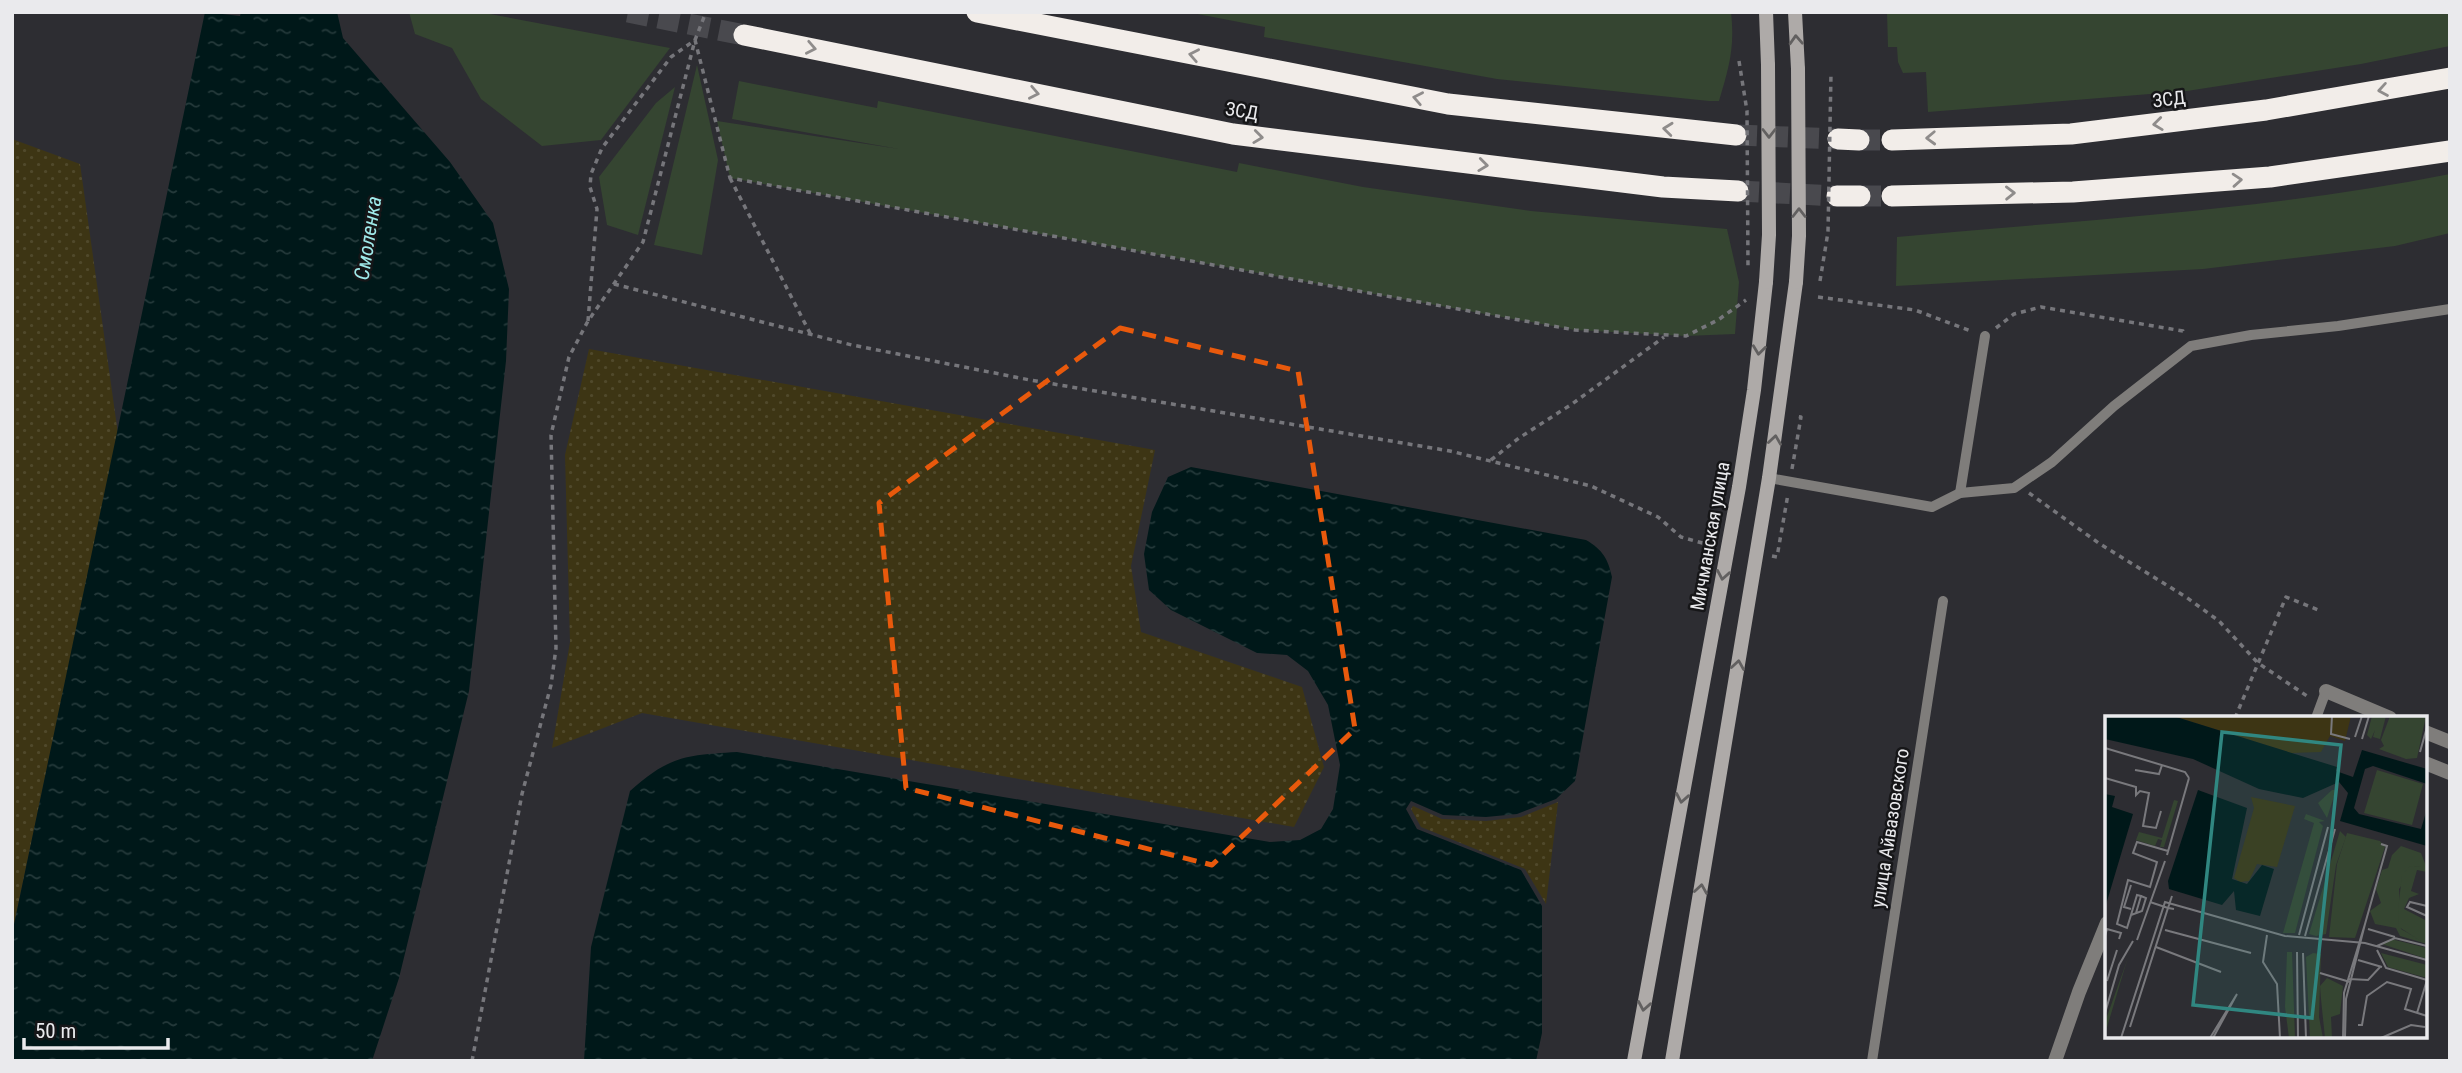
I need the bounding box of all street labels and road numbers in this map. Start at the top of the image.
street label: ЗСД [2151,86,2187,112]
street label: ЗСД [1224,97,1260,125]
street label: Мичманская улица [1686,460,1734,612]
street label: улица Айвазовского [1866,747,1914,909]

